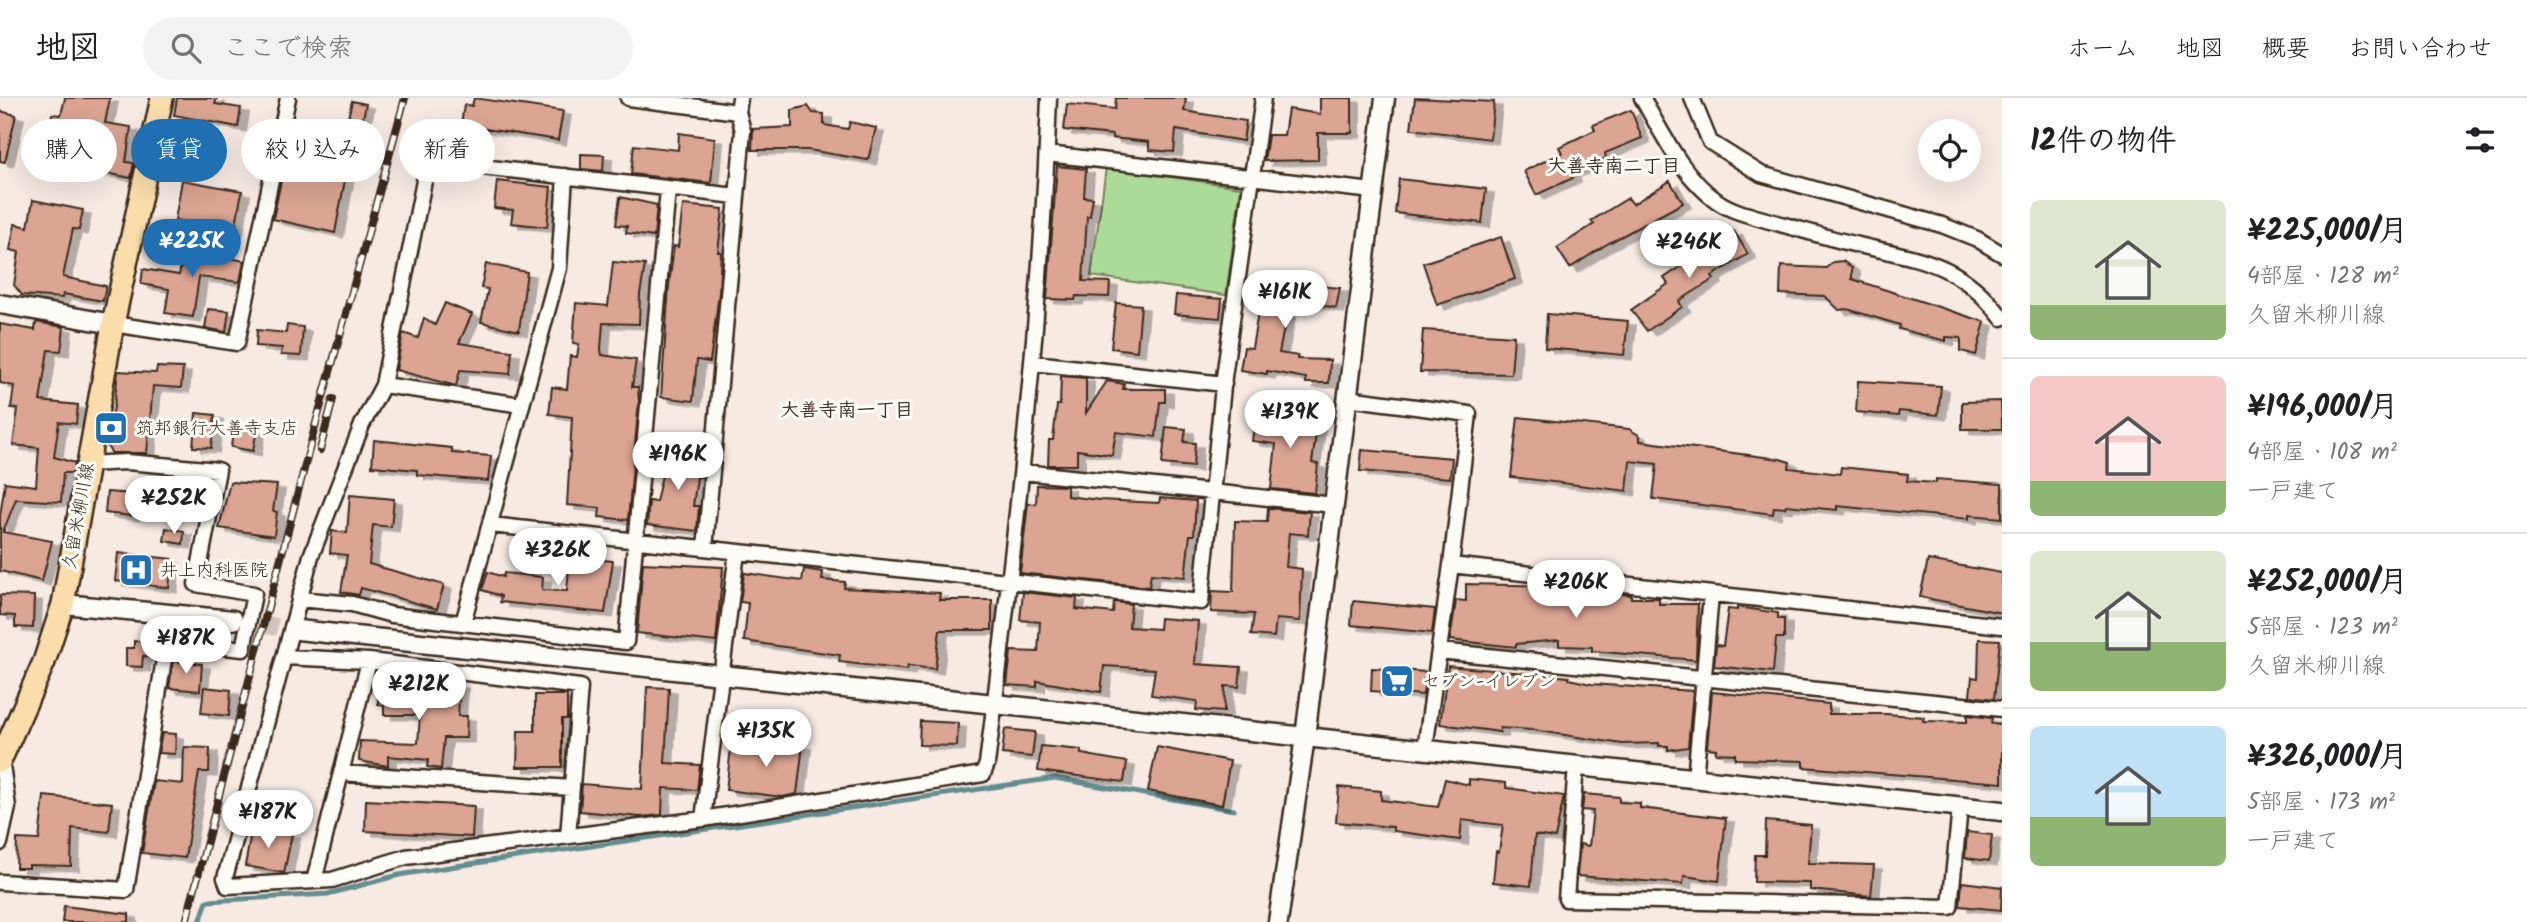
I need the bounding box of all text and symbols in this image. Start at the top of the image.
search box [143,17,633,80]
text: 地図 [35,23,101,76]
text: ここで検索 [223,28,353,70]
icon: search [167,29,205,67]
text: ホーム [2067,30,2138,69]
text: 地図 [2176,30,2224,69]
text: 概要 [2262,30,2310,69]
text: お問い合わせ [2348,30,2492,69]
text: 12件の物件 [2030,118,2177,166]
chip: 購入 [21,119,117,182]
chip: 賃貸 [131,119,227,182]
chip: 絞り込み [241,119,385,182]
chip: 新着 [399,119,495,182]
map controls [1918,119,1981,182]
button: locate [1918,119,1981,182]
icon: filters [2461,121,2499,159]
district label: 大善寺南二丁目 [1547,152,1681,182]
text: ¥225,000/月 [2247,208,2408,256]
pin: ¥225K [143,220,241,279]
pin: ¥246K [1640,220,1738,280]
text: ¥225K [159,224,225,260]
text: ¥246K [1656,225,1722,261]
icon: home [2086,228,2170,312]
text: 4部屋 · 128 m² [2247,259,2399,295]
pin: ¥161K [1236,271,1334,330]
text: ¥161K [1258,275,1312,311]
text: 久留米柳川線 [2247,298,2385,334]
text: ¥196,000/月 [2247,384,2398,432]
pin: ¥139K [1241,390,1339,450]
text: ¥139K [1260,395,1320,431]
district label: 大善寺南一丁目 [780,396,914,426]
icon: home [2086,404,2170,488]
bank icon: 筑邦銀行大善寺支店 [92,409,130,447]
place label: 筑邦銀行大善寺支店 [136,415,298,444]
pin: ¥196K [629,432,727,492]
text: 4部屋 · 108 m² [2247,435,2397,471]
text: ¥196K [648,437,708,473]
street label: 久留米柳川線 [56,461,103,572]
text: 一戸建て [2247,474,2339,510]
pin: ¥252K [125,476,223,536]
text: ¥252K [141,481,207,517]
pin: ¥326K [509,528,607,588]
text: ¥326K [525,533,591,569]
hospital icon: 井上内科医院 [117,551,155,589]
place label: 井上内科医院 [160,557,268,586]
text: ¥252,000/月 [2247,559,2408,607]
pin: ¥206K [1527,560,1625,620]
text: ¥206K [1543,565,1609,601]
icon: home [2086,579,2170,663]
text: 5部屋 · 123 m² [2247,610,2398,646]
pin: ¥187K [137,616,235,676]
text: ¥187K [156,621,216,657]
text: 久留米柳川線 [2247,649,2385,685]
pin: ¥212K [370,662,468,722]
supermarket icon: セブン-イレブン [1378,662,1416,700]
text: ¥212K [388,667,450,703]
place label: セブン-イレブン [1422,668,1556,697]
pin: ¥135K [717,710,815,769]
text: ¥135K [736,714,796,750]
text: ¥326,000/月 [2247,734,2408,782]
icon: home [2086,754,2170,838]
text: 5部屋 · 173 m² [2247,785,2395,821]
pin: ¥187K [219,790,317,850]
text: ¥187K [238,795,298,831]
text: 一戸建て [2247,824,2339,860]

